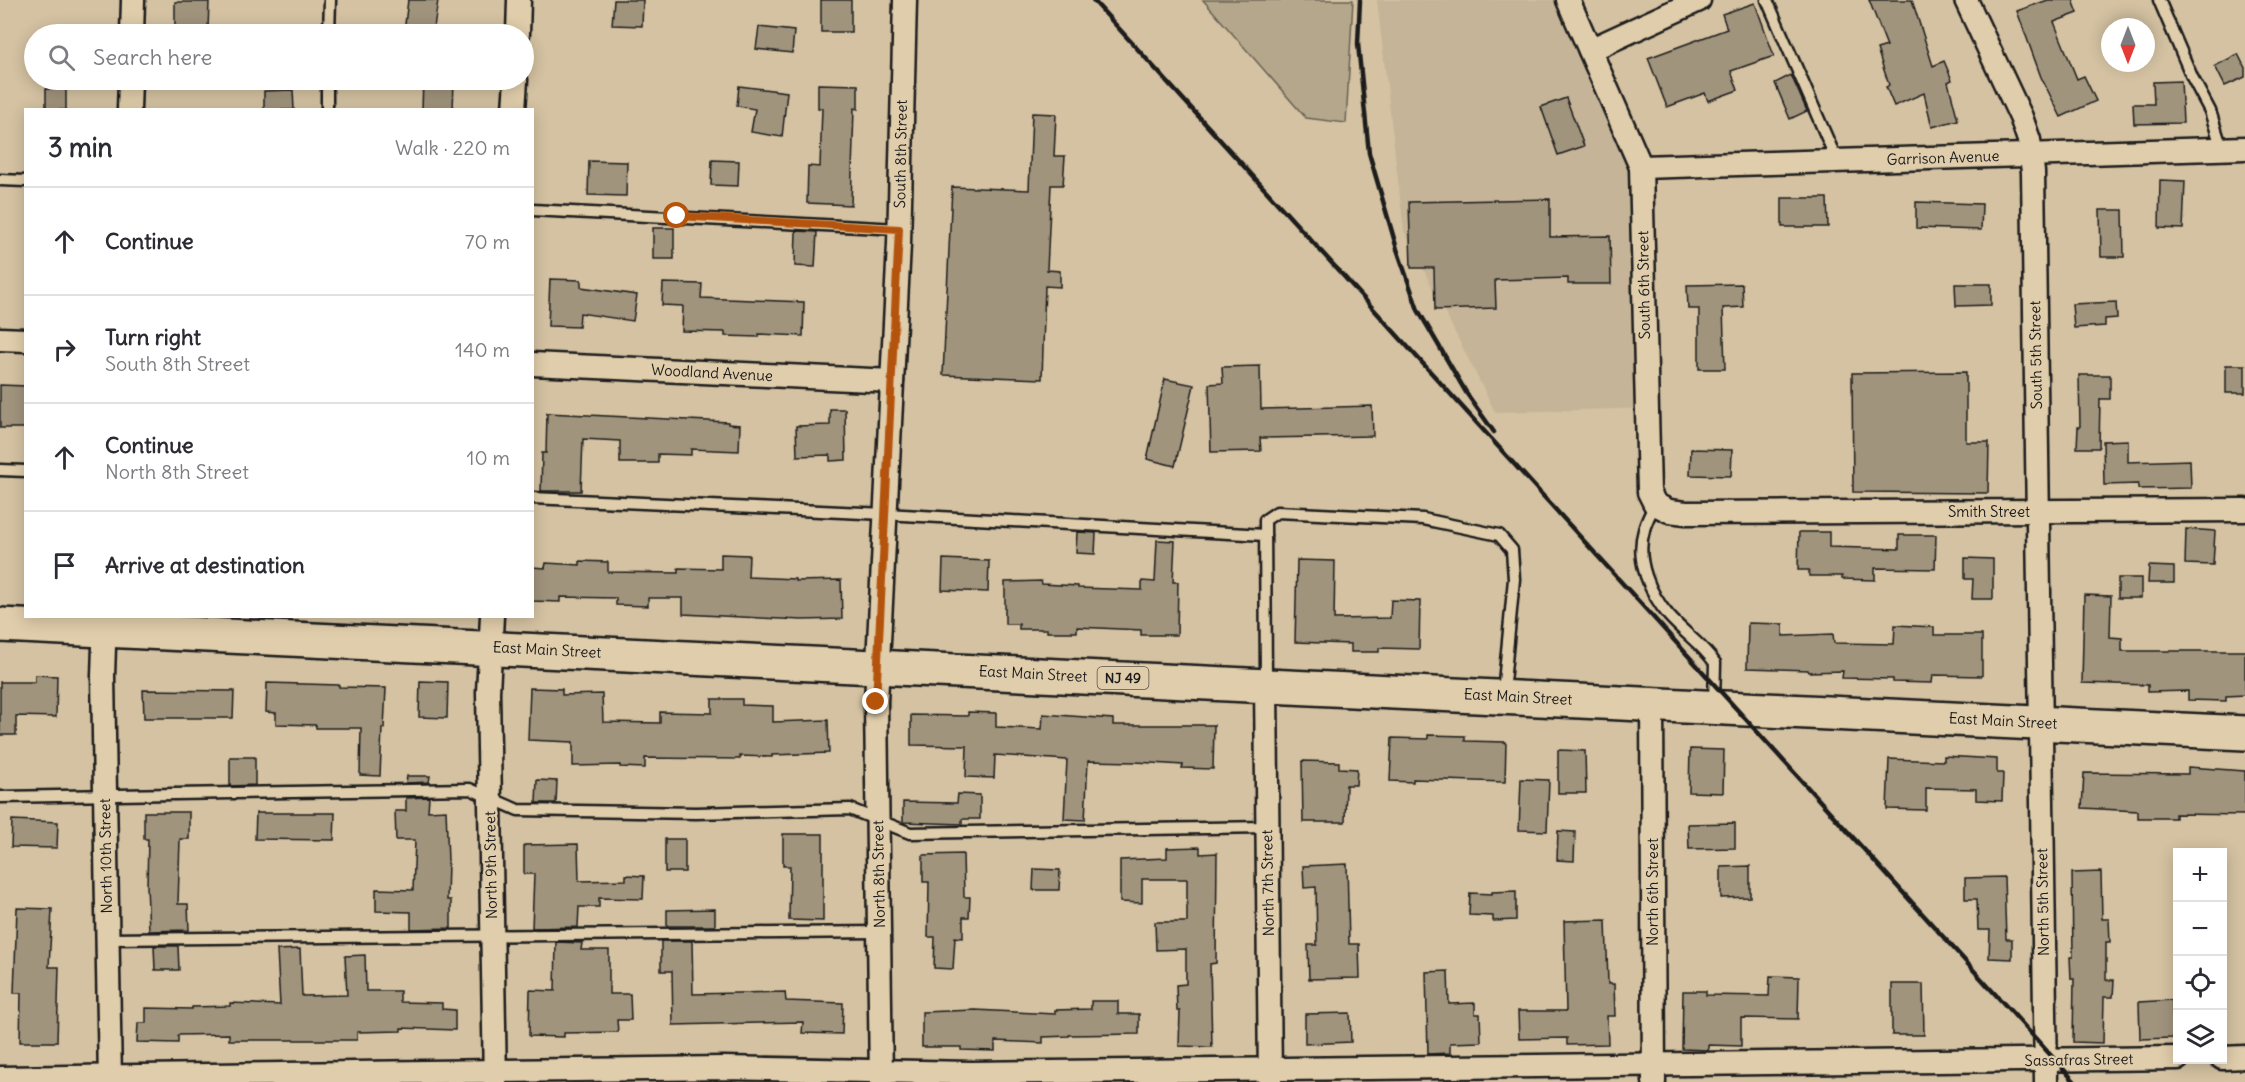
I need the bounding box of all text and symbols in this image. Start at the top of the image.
north arrow [2101,18,2155,72]
search box [24,24,534,90]
icon: search [45,41,78,74]
text: Search here [93,43,212,71]
street label: South 8th Street [890,99,911,209]
text: 3 min [48,131,113,164]
text: Walk · 220 m [395,135,510,160]
street label: Garrison Avenue [1886,146,2000,169]
route start [663,202,689,228]
icon: ahead [48,225,81,258]
text: Continue [105,227,194,255]
text: 70 m [465,229,510,254]
street label: South 6th Street [1633,230,1654,340]
street label: South 5th Street [2025,300,2046,410]
text: Turn right [105,323,201,351]
icon: right [48,333,81,366]
text: 140 m [455,337,510,362]
text: South 8th Street [105,351,250,376]
street label: Woodland Avenue [651,360,773,385]
text: Continue [105,431,194,459]
icon: ahead [48,441,81,474]
text: 10 m [467,445,510,470]
text: North 8th Street [105,459,249,484]
street label: Smith Street [1948,502,2030,521]
icon: arrive [48,549,81,582]
text: Arrive at destination [105,551,305,579]
street label: East Main Street [492,637,602,662]
street label: East Main Street [978,661,1088,686]
road number: NJ 49 [1098,667,1148,689]
street label: East Main Street [1463,684,1573,709]
route end [862,688,888,714]
street label: East Main Street [1948,708,2058,733]
street label: North 10th Street [95,798,116,914]
street label: North 9th Street [480,811,501,919]
street label: North 8th Street [868,820,889,928]
street label: North 7th Street [1257,829,1278,937]
street label: North 6th Street [1643,838,1662,946]
street label: North 5th Street [2032,848,2053,956]
map controls [2173,848,2227,1064]
button: + [2173,848,2227,902]
button: − [2173,902,2227,956]
button: locate [2173,956,2227,1010]
button: layers [2173,1010,2227,1064]
street label: Sassafras Street [2024,1049,2134,1070]

